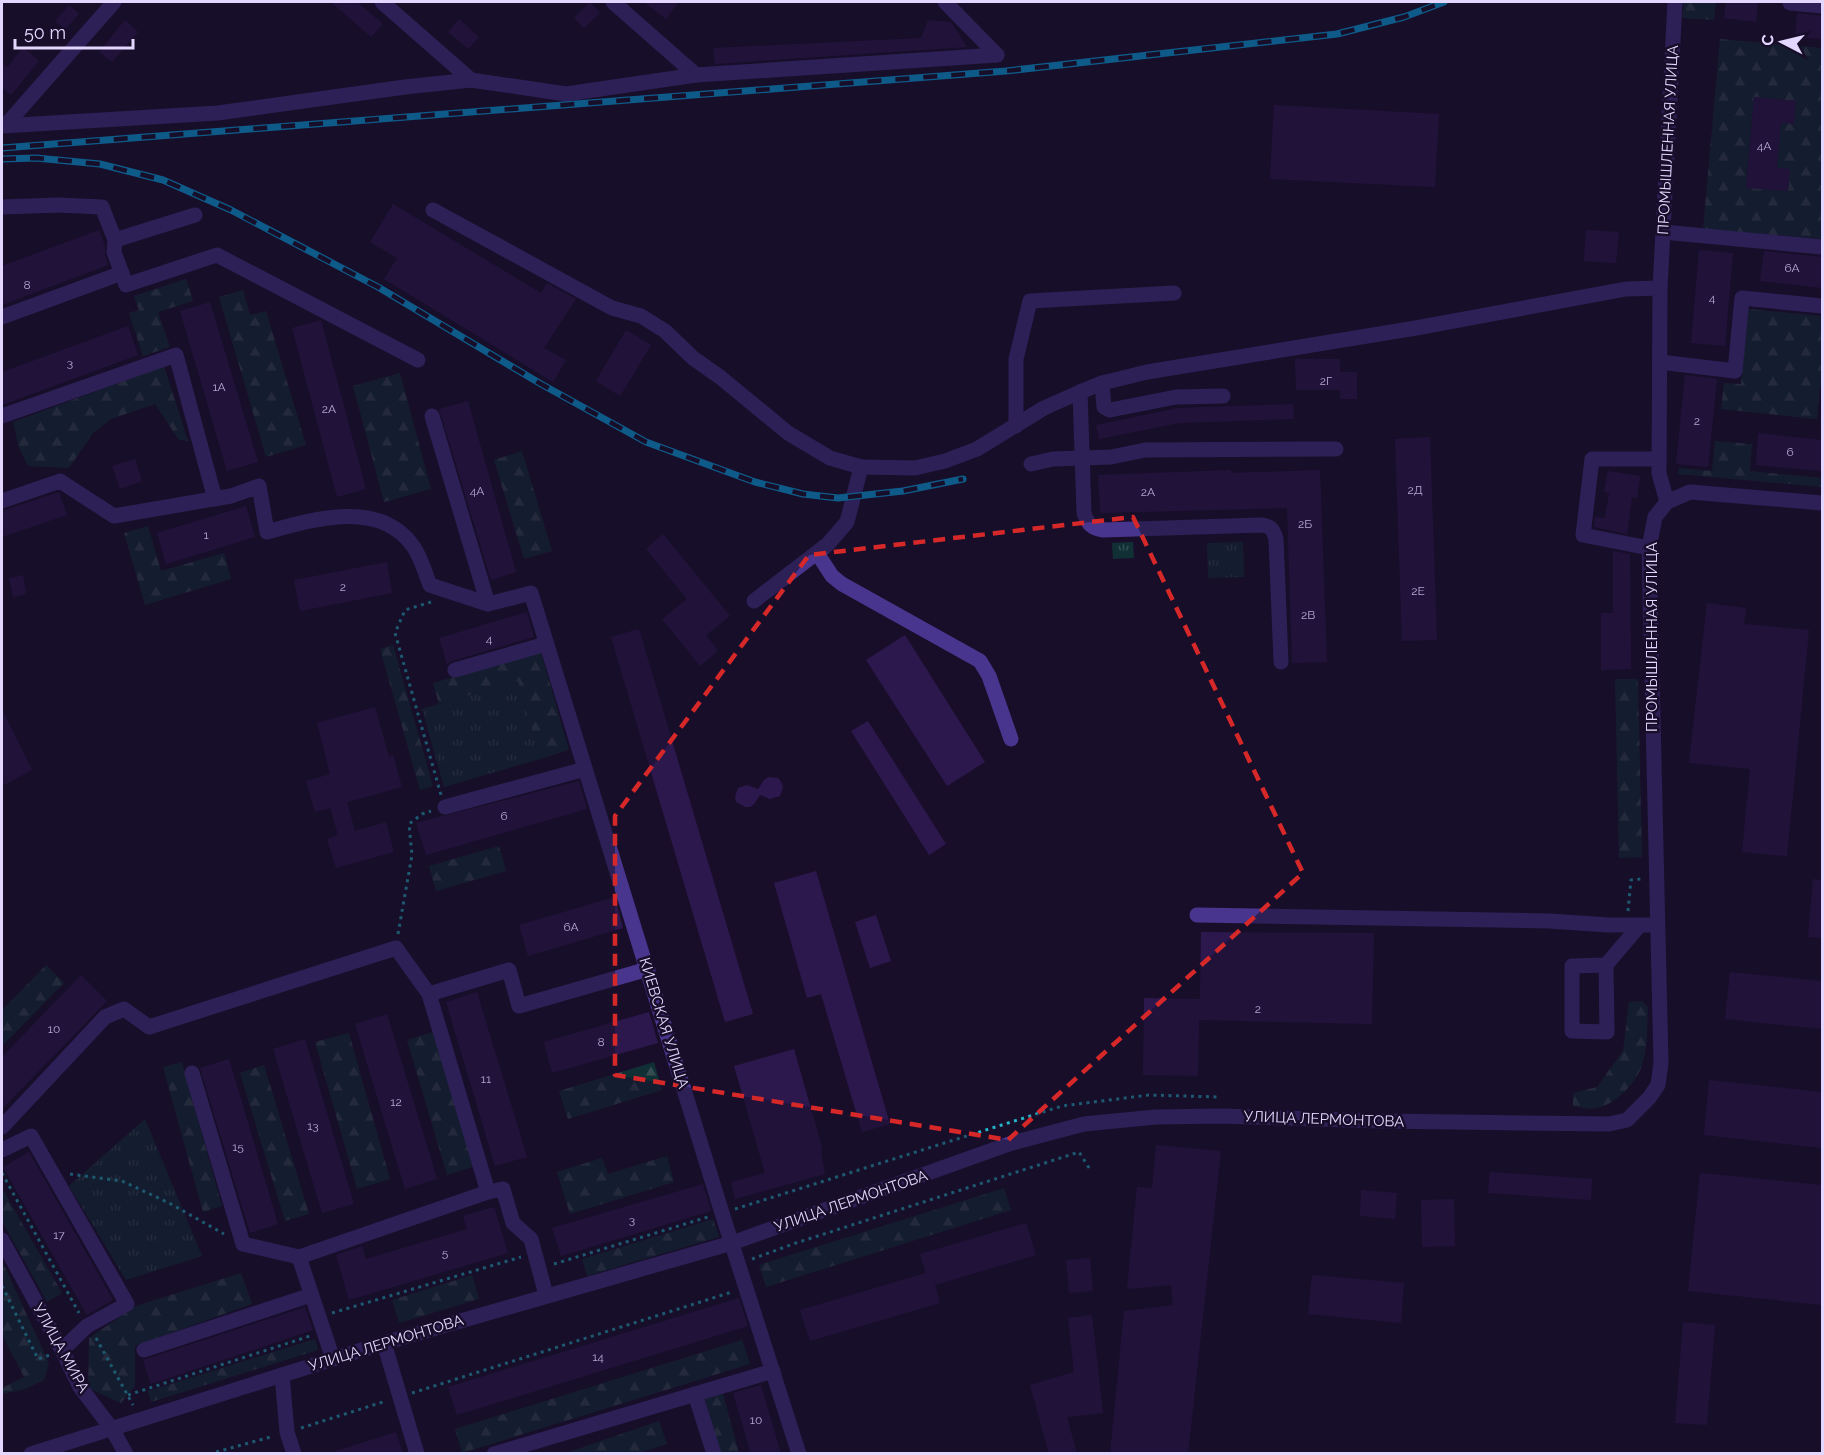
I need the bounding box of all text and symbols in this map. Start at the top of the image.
scale bar [15,12,134,50]
north arrow [1752,12,1812,72]
text: 50 m [24,22,66,43]
text: С [1758,34,1778,47]
street label: ПРОМЫШЛЕННАЯ УЛИЦА [1654,45,1682,235]
house number: 4А [1757,139,1771,153]
house number: 6А [1784,261,1800,275]
house number: 8 [23,278,31,292]
house number: 4 [1709,291,1716,305]
house number: 3 [67,356,73,370]
house number: 2Г [1320,374,1332,388]
house number: 1А [212,380,226,394]
house number: 2А [322,402,336,416]
house number: 2 [1694,414,1700,428]
house number: 6 [1786,445,1794,459]
house number: 2Д [1407,483,1423,497]
house number: 4А [470,484,484,498]
house number: 2А [1141,485,1155,499]
house number: 2Б [1298,517,1312,531]
house number: 1 [203,528,209,542]
street label: ПРОМЫШЛЕННАЯ УЛИЦА [1643,542,1661,732]
house number: 2 [340,580,346,594]
house number: 2Е [1411,584,1425,598]
house number: 2В [1301,608,1315,622]
house number: 4 [486,632,493,646]
house number: 6 [500,809,508,823]
house number: 6А [563,920,579,934]
street label: КИЕВСКАЯ УЛИЦА [636,955,692,1091]
house number: 2 [1255,1002,1261,1016]
house number: 10 [48,1022,60,1036]
house number: 8 [597,1035,605,1049]
house number: 11 [481,1072,491,1086]
house number: 12 [390,1095,402,1109]
street label: УЛИЦА ЛЕРМОНТОВА [1243,1107,1405,1131]
house number: 13 [307,1119,319,1133]
house number: 15 [232,1140,244,1154]
street label: УЛИЦА ЛЕРМОНТОВА [772,1166,930,1236]
house number: 3 [629,1213,635,1227]
house number: 17 [53,1228,65,1242]
house number: 5 [442,1246,449,1260]
street label: УЛИЦА МИРА [29,1300,93,1396]
street label: УЛИЦА ЛЕРМОНТОВА [306,1311,466,1375]
house number: 14 [592,1350,604,1364]
house number: 10 [750,1413,762,1427]

